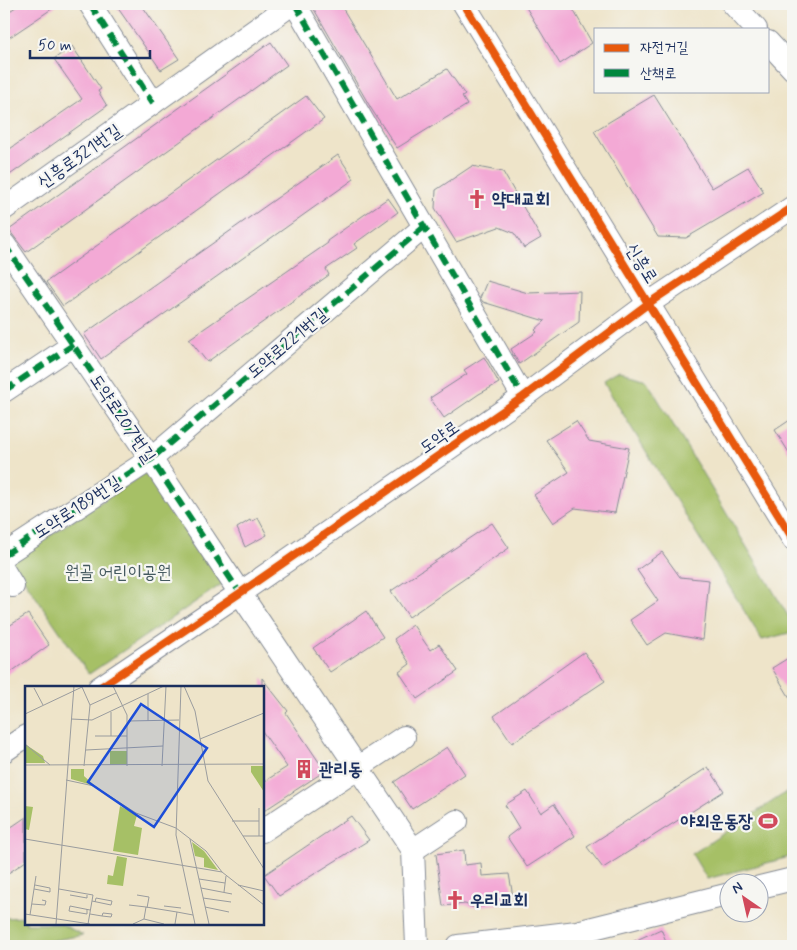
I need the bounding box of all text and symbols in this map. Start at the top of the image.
scale bar [30,28,150,60]
legend [594,28,770,92]
text: 50 m [38,36,72,56]
text: 자전거길 [640,38,688,58]
text: 산책로 [640,64,676,84]
street label: 신흥로321번길 [33,119,127,195]
church icon: 약대교회 [466,188,488,210]
place label: 약대교회 [492,188,550,212]
street label: 신흥로 [619,239,663,288]
street label: 도약로221번길 [242,303,333,384]
street label: 도약로207번길 [84,369,161,468]
street label: 도약로 [415,416,464,460]
street label: 도약로189번길 [29,470,126,545]
park label: 원골 어린이공원 [65,561,171,585]
inset map [25,686,264,925]
building icon: 관리동 [293,758,315,780]
place label: 관리동 [319,758,362,782]
place label: 야외운동장 [681,810,754,834]
sports icon: 야외운동장 [757,810,779,832]
north arrow [720,872,770,922]
text: N [728,878,746,898]
church icon: 우리교회 [444,889,466,911]
place label: 우리교회 [470,889,528,913]

